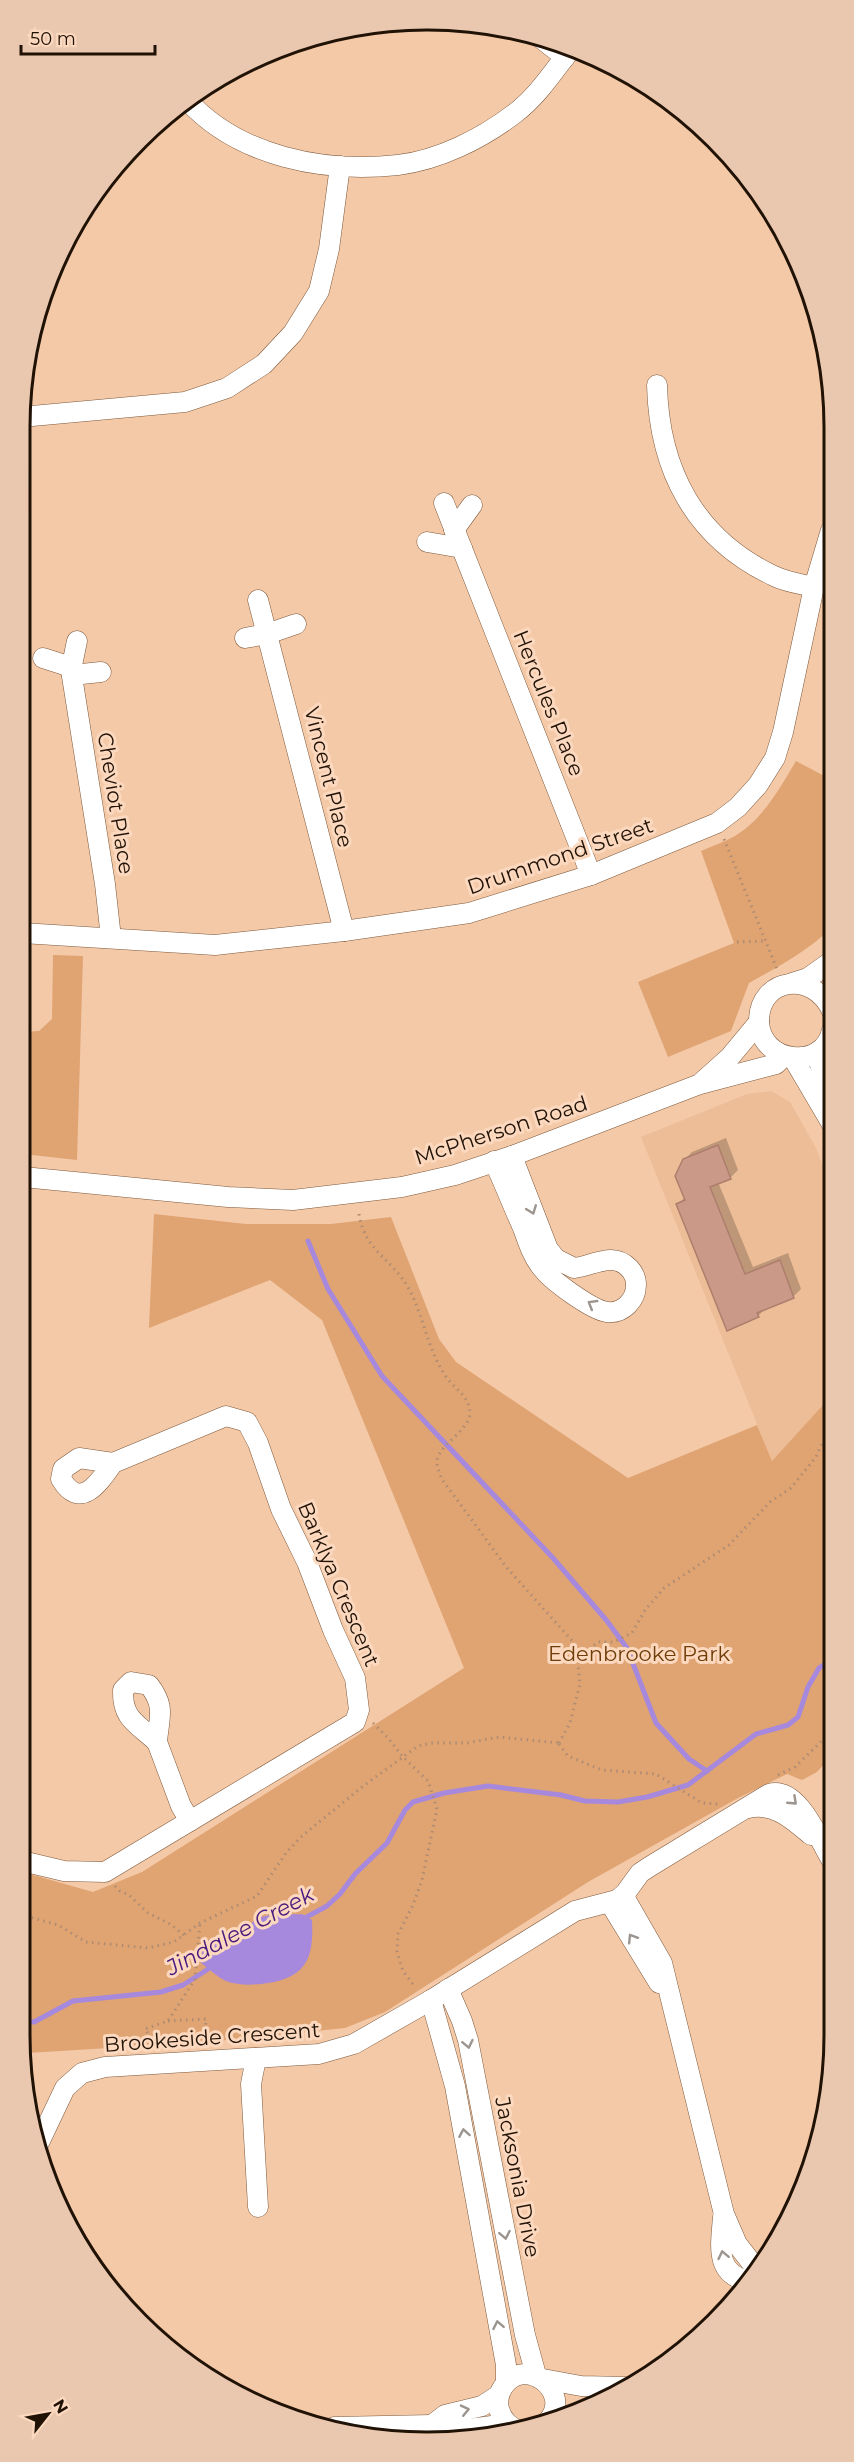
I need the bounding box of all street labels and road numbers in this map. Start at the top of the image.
street label: Hercules Place [508,626,590,780]
street label: Vincent Place [299,704,359,850]
street label: Cheviot Place [92,730,140,876]
street label: Drummond Street [464,812,656,900]
street label: McPherson Road [411,1090,591,1170]
street label: Barklya Crescent [293,1498,385,1670]
street label: Brookeside Crescent [103,2017,321,2057]
street label: Jacksonia Drive [490,2094,546,2259]

